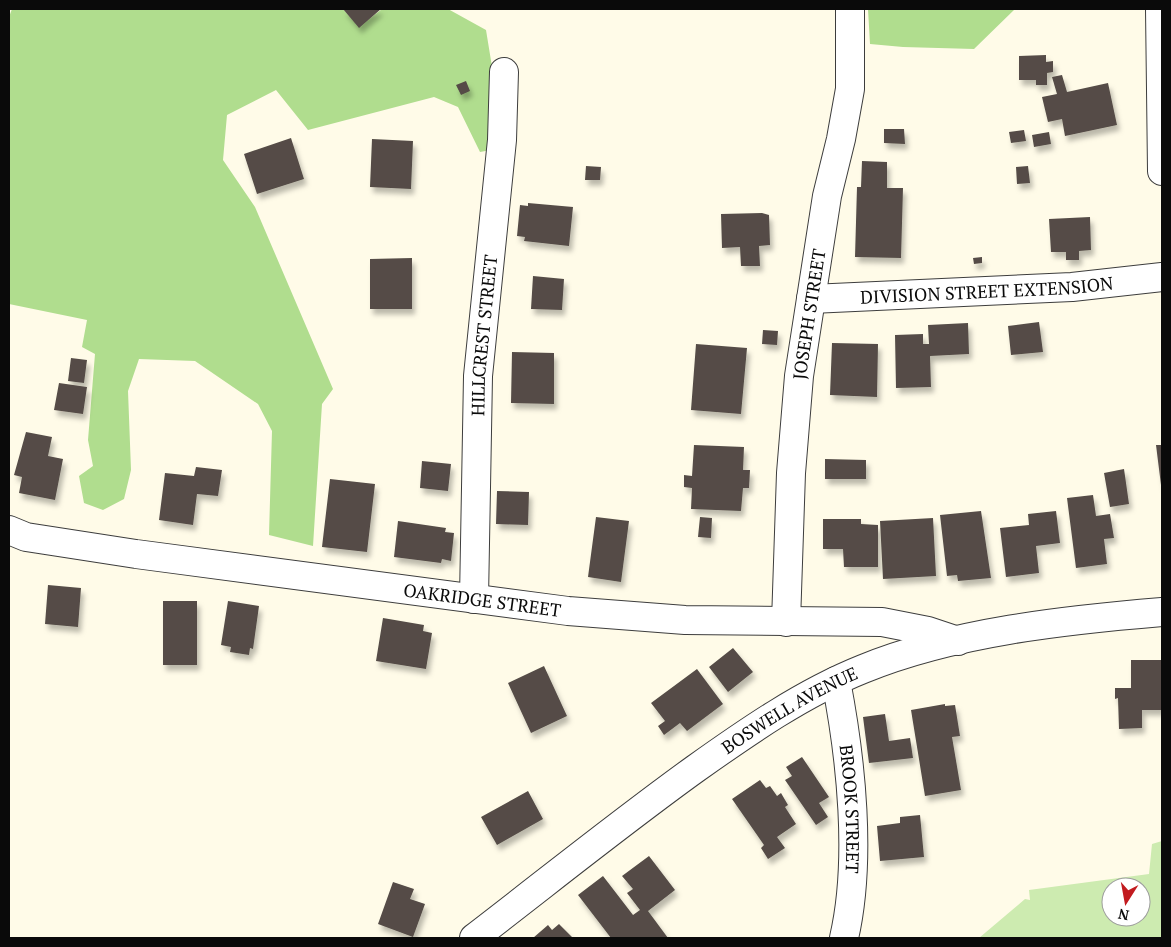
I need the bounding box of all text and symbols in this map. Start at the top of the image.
street label: JOSEPH STREET [787,247,831,381]
street label: HILLCREST STREET [465,253,502,416]
street label: DIVISION STREET EXTENSION [860,271,1114,309]
street label: OAKRIDGE STREET [402,577,562,622]
street label: BOSWELL AVENUE [716,661,861,759]
street label: BROOK STREET [834,743,865,874]
north arrow [1101,877,1151,927]
text: N [1116,905,1130,926]

